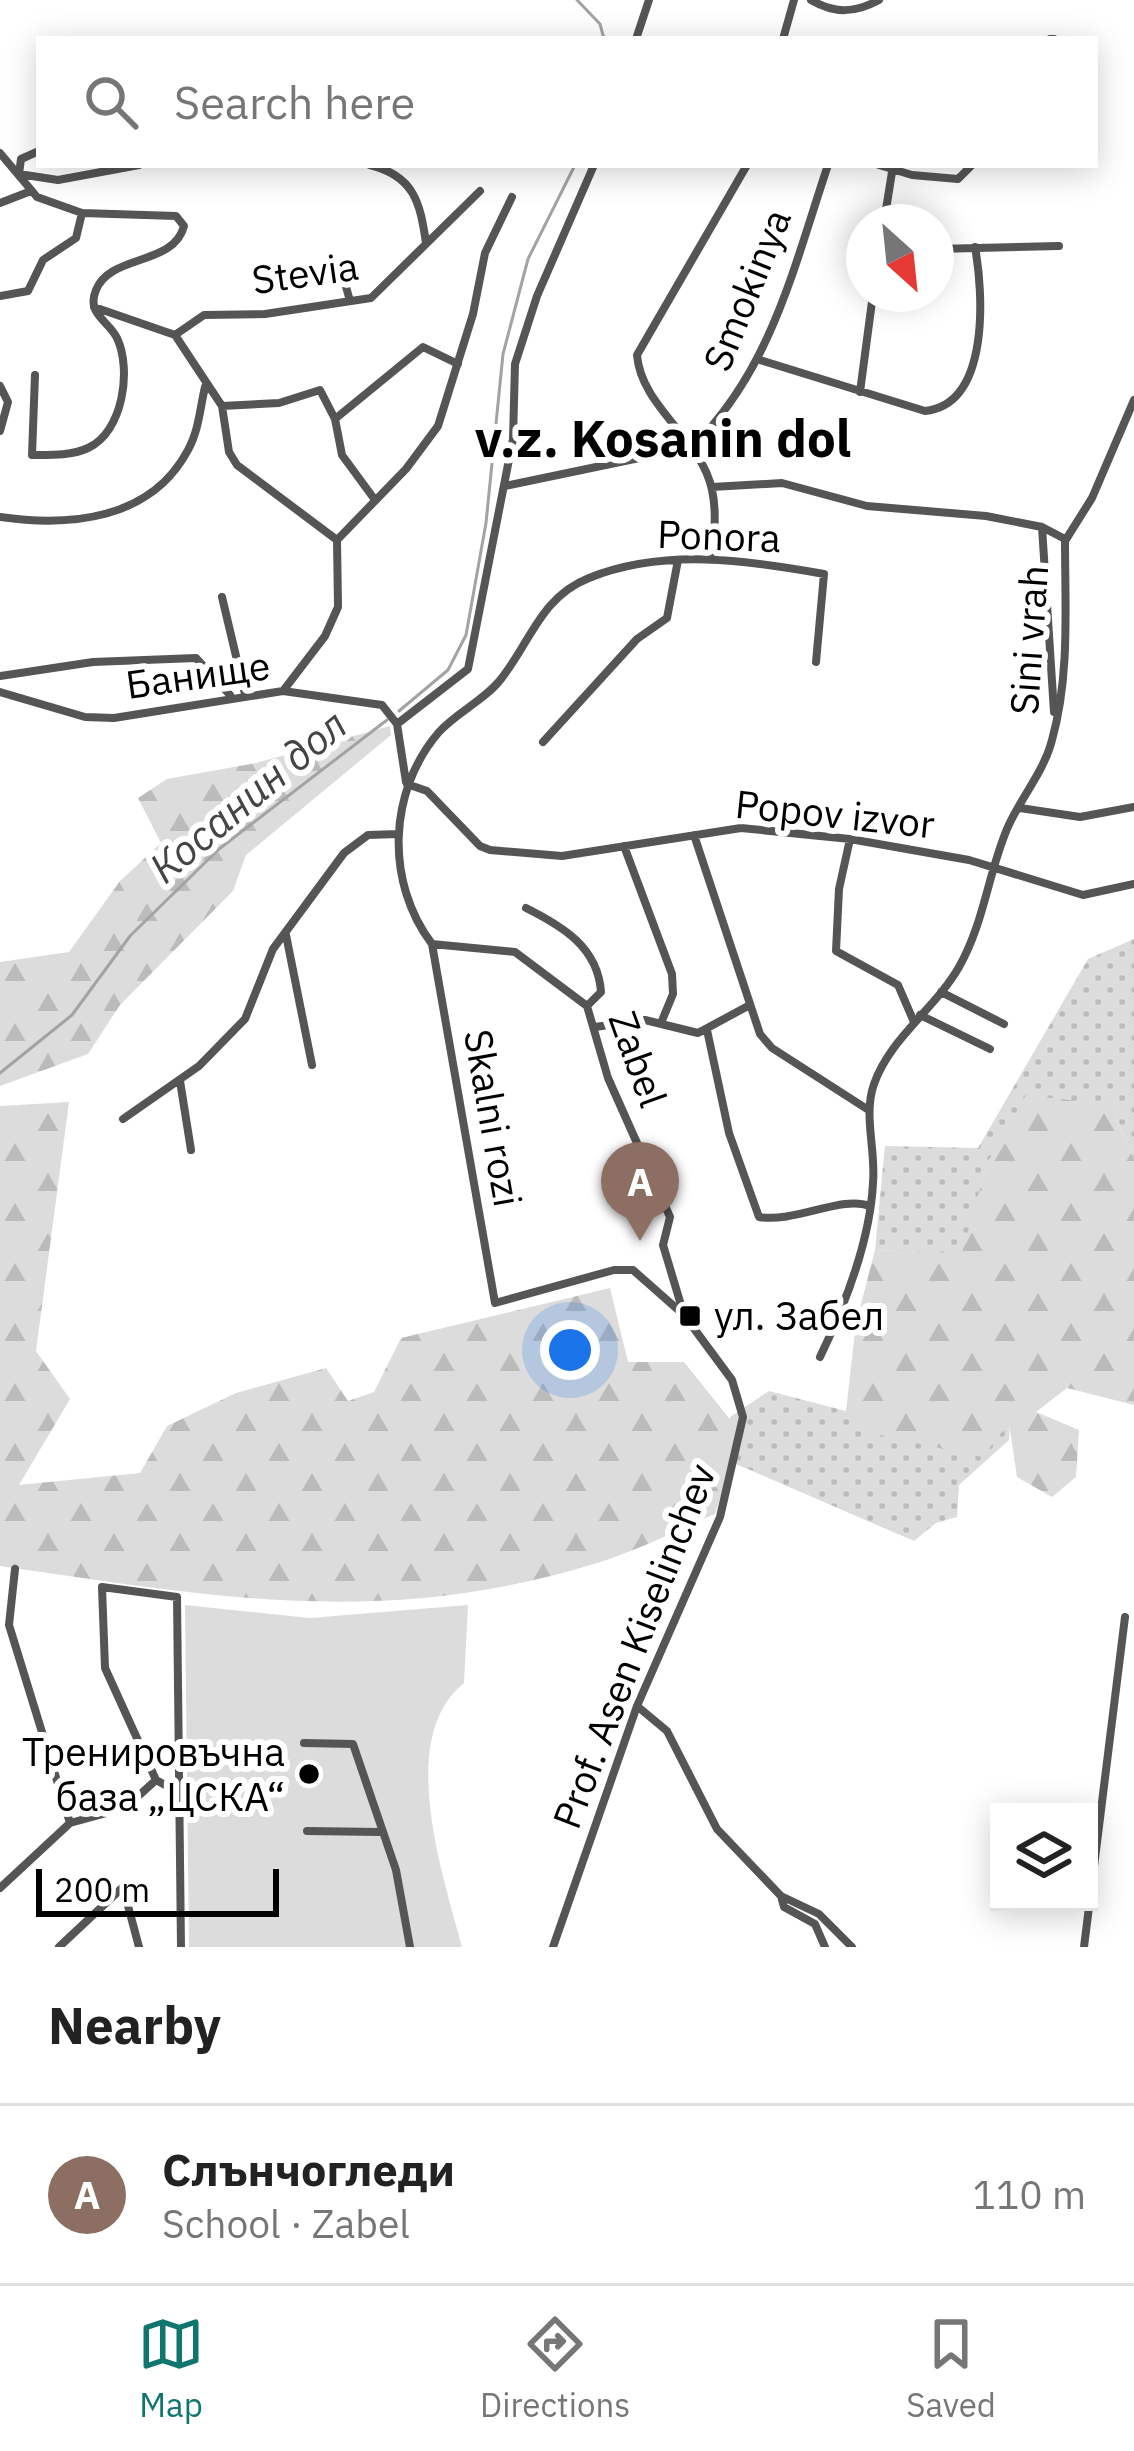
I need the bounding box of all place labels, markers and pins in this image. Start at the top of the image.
pin: A [601,1142,679,1241]
place label: ул. Забел [714,1290,884,1341]
marker: ул. Забел [677,1303,703,1329]
place label: Тренировъчна база „ЦСКА“ [22,1726,285,1822]
marker: Тренировъчна база „ЦСКА“ [296,1761,322,1787]

